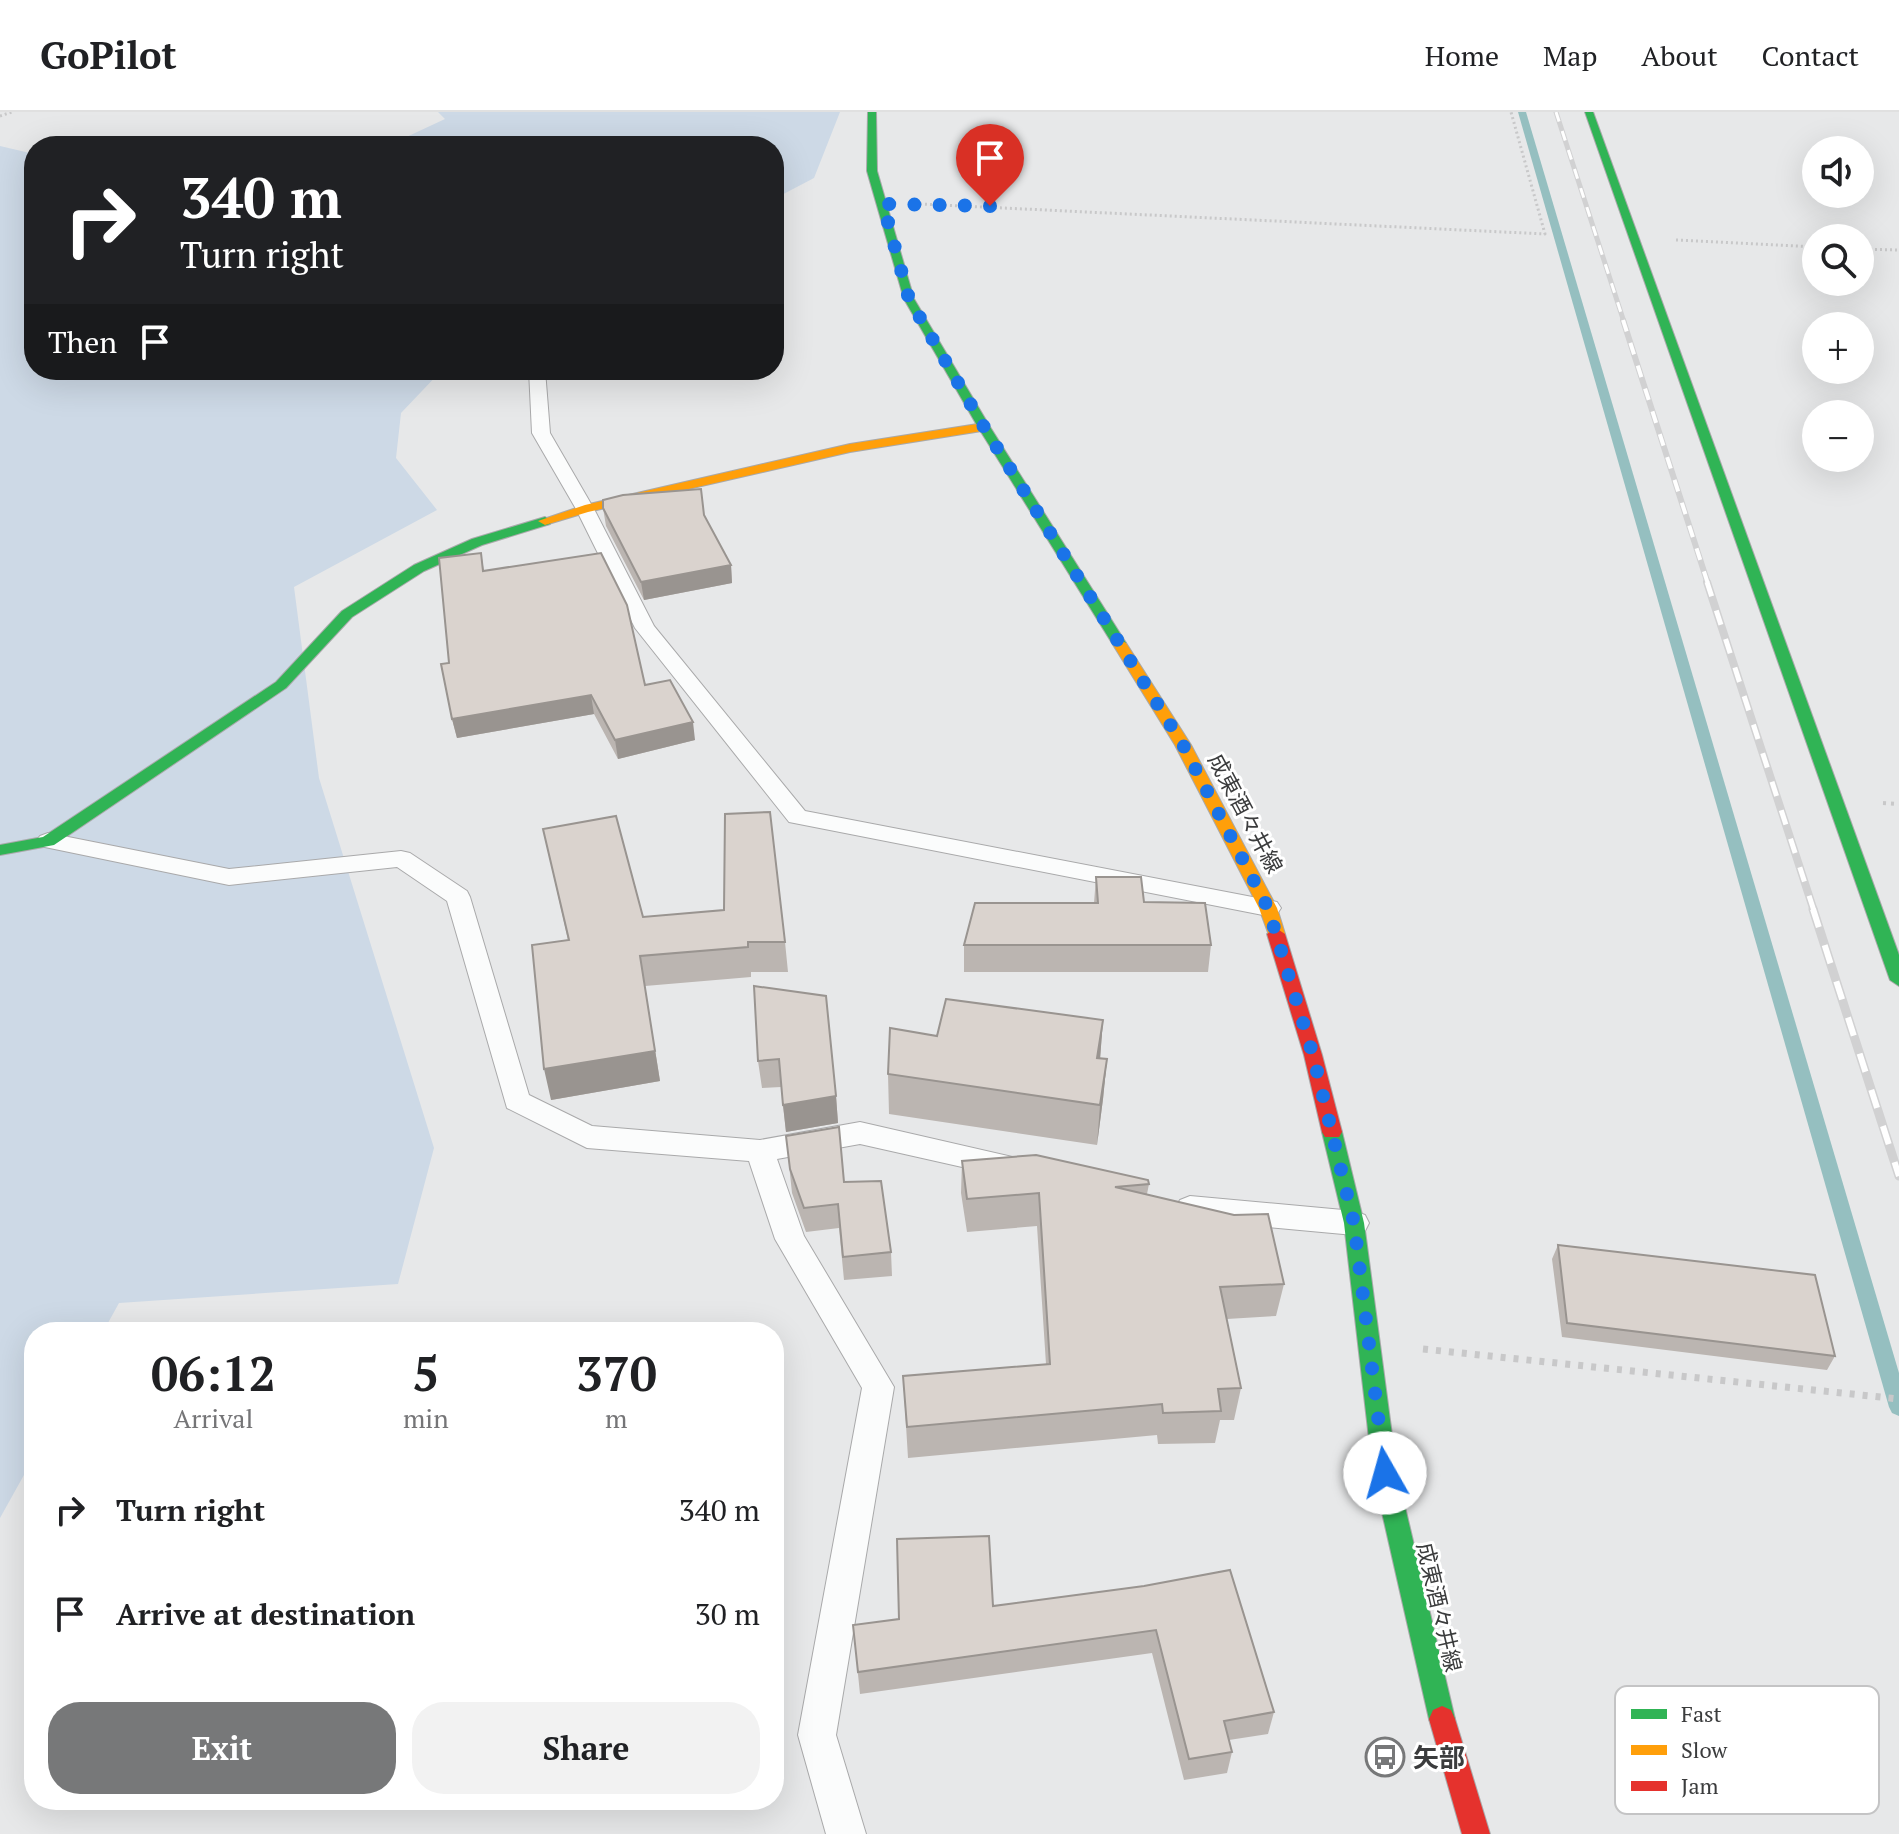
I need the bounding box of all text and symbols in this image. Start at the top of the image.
text: GoPilot [40,30,177,80]
text: Home [1425,37,1499,74]
text: Map [1543,37,1597,74]
text: About [1641,37,1718,74]
text: Contact [1762,37,1859,74]
pin [956,124,1024,206]
icon: arrive [968,136,1012,180]
map controls [1802,136,1874,472]
button: sound [1802,136,1874,208]
text: 340 m [180,160,342,234]
icon: right [48,168,152,272]
button: search [1802,224,1874,296]
text: Turn right [180,231,344,278]
button: + [1802,312,1874,384]
icon: arrive [133,320,177,364]
text: Then [48,322,117,362]
button: − [1802,400,1874,472]
street label: 成東酒々井線 [1202,748,1290,878]
text: 06:12 [151,1341,276,1405]
text: 5 [412,1341,439,1405]
text: 370 [576,1341,657,1405]
text: Arrival [174,1401,253,1435]
text: min [403,1401,449,1435]
text: m [605,1401,628,1435]
position arrow [1343,1431,1427,1515]
icon: right [48,1488,92,1532]
text: Turn right [116,1490,265,1530]
text: 340 m [679,1490,760,1530]
street label: 成東酒々井線 [1411,1539,1469,1675]
icon: arrive [48,1592,92,1636]
text: Arrive at destination [116,1594,415,1634]
text: 30 m [695,1594,760,1634]
legend [1615,1686,1879,1814]
text: Fast [1681,1699,1722,1728]
button: Exit [48,1702,396,1794]
button: Share [412,1702,760,1794]
text: Slow [1681,1735,1728,1764]
bus stop icon: 矢部 [1364,1736,1406,1778]
place label: 矢部 [1413,1740,1465,1774]
text: Jam [1681,1771,1719,1800]

